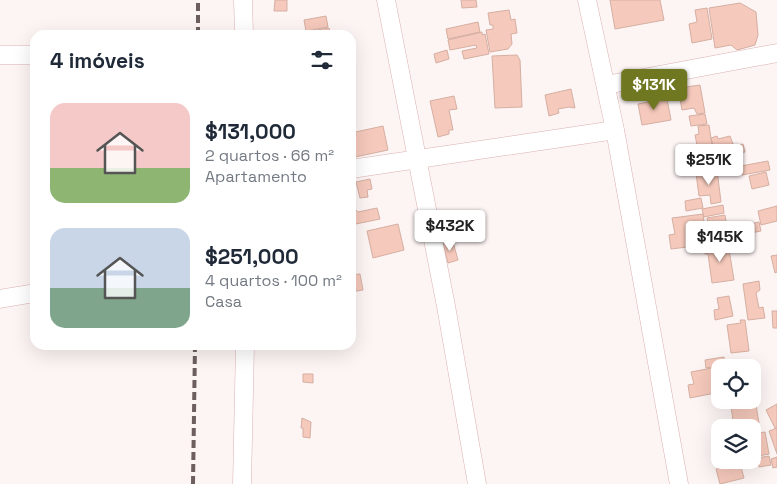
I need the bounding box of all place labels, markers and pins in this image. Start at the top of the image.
pin: $131K [619,68,689,111]
pin: $251K [674,144,744,186]
pin: $432K [415,210,485,252]
pin: $145K [685,220,755,263]

